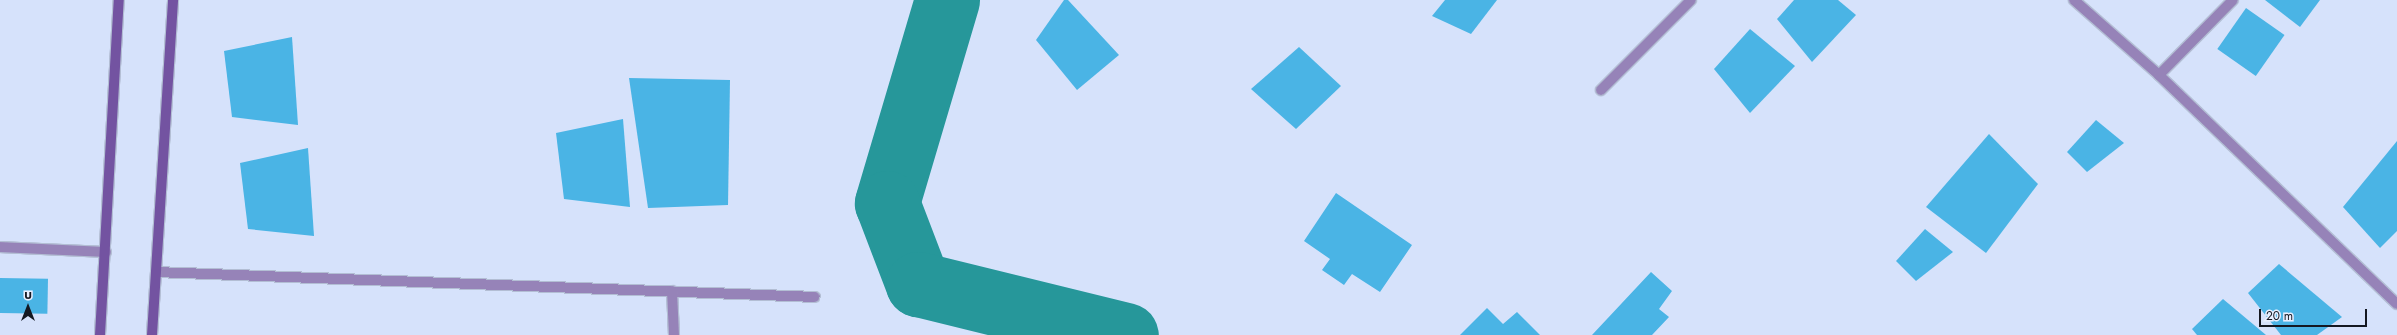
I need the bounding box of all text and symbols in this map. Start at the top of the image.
north arrow [8,287,48,327]
text: U [24,287,32,303]
scale bar [2261,301,2369,327]
text: 20 m [2266,307,2293,325]

